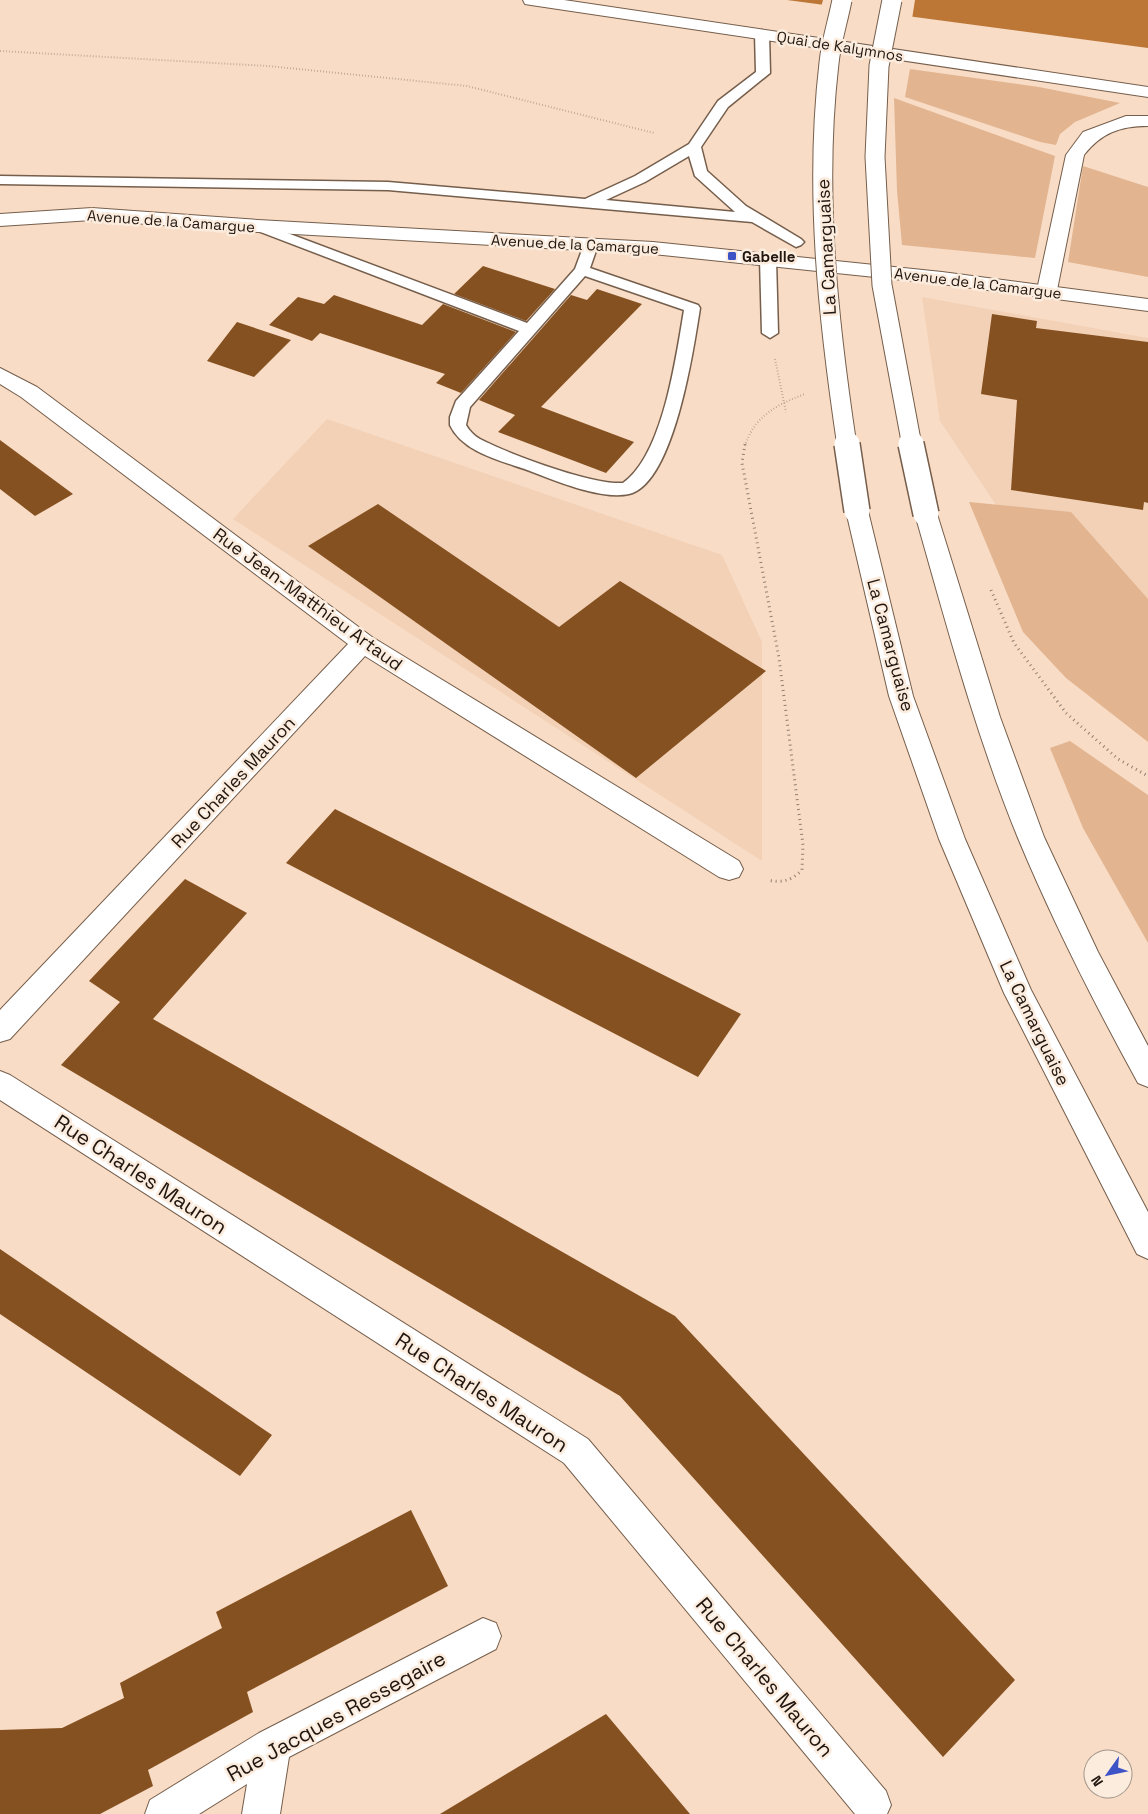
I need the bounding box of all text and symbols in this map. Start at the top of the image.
street label: Quai de Kalymnos [775,27,905,65]
street label: La Camarguaise [811,178,841,316]
street label: Avenue de la Camargue [86,206,256,236]
street label: Avenue de la Camargue [490,230,660,258]
place label: Gabelle [742,247,796,266]
marker: Gabelle [726,250,738,262]
street label: Avenue de la Camargue [893,263,1063,303]
street label: Rue Jean-Matthieu Artaud [209,522,407,676]
street label: La Camarguaise [862,576,920,714]
street label: Rue Charles Mauron [166,711,300,853]
street label: La Camarguaise [995,957,1075,1089]
street label: Rue Charles Mauron [50,1108,232,1240]
street label: Rue Charles Mauron [391,1326,573,1458]
street label: Rue Charles Mauron [690,1592,840,1762]
street label: Rue Jacques Ressegaire [222,1644,450,1788]
north arrow [1083,1749,1133,1799]
text: N [1087,1772,1107,1790]

